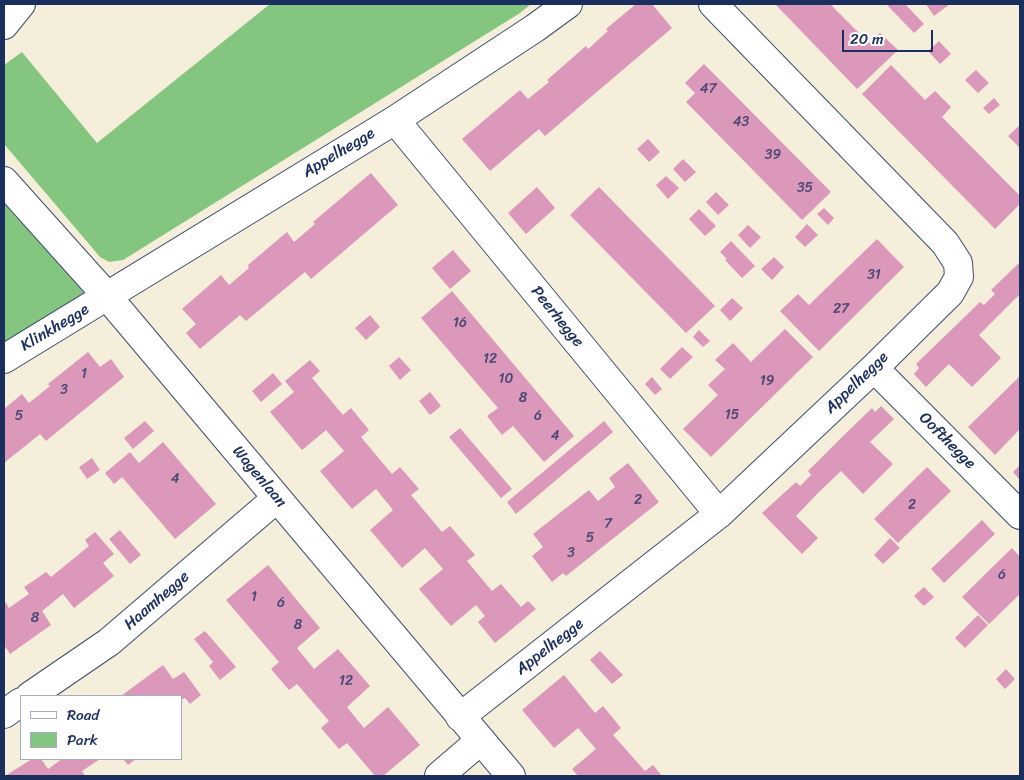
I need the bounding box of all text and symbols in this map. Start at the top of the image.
scale bar [844,20,935,52]
text: 20 m [850,26,884,52]
house number: 47 [700,81,716,97]
house number: 43 [733,114,749,130]
street label: Appelhegge [299,124,379,182]
house number: 39 [765,147,781,163]
house number: 35 [797,180,813,196]
house number: 31 [867,267,881,283]
street label: Peerhegge [527,283,587,351]
street label: Klinkhegge [17,300,93,356]
house number: 27 [833,301,849,317]
house number: 16 [453,315,467,331]
street label: Appelhegge [821,348,893,418]
house number: 12 [483,351,497,367]
house number: 1 [81,366,87,382]
house number: 10 [499,371,513,387]
house number: 19 [760,373,774,389]
house number: 3 [60,382,68,398]
house number: 8 [519,390,527,406]
house number: 15 [725,407,739,423]
house number: 5 [15,408,23,424]
house number: 6 [534,408,542,424]
street label: Oofthegge [915,409,979,473]
house number: 4 [551,428,559,444]
street label: Wagenlaan [228,442,290,512]
house number: 4 [171,471,179,487]
house number: 2 [634,492,642,508]
house number: 2 [908,497,916,513]
house number: 7 [604,516,612,532]
house number: 5 [586,530,594,546]
house number: 3 [567,545,575,561]
street label: Haamhegge [120,567,194,635]
house number: 6 [998,567,1006,583]
house number: 1 [251,589,257,605]
house number: 6 [277,595,285,611]
house number: 8 [31,610,39,626]
street label: Appelhegge [512,615,588,679]
house number: 8 [294,617,302,633]
house number: 12 [339,673,353,689]
legend [20,695,182,760]
text: Road [67,702,99,728]
text: Park [67,727,98,753]

